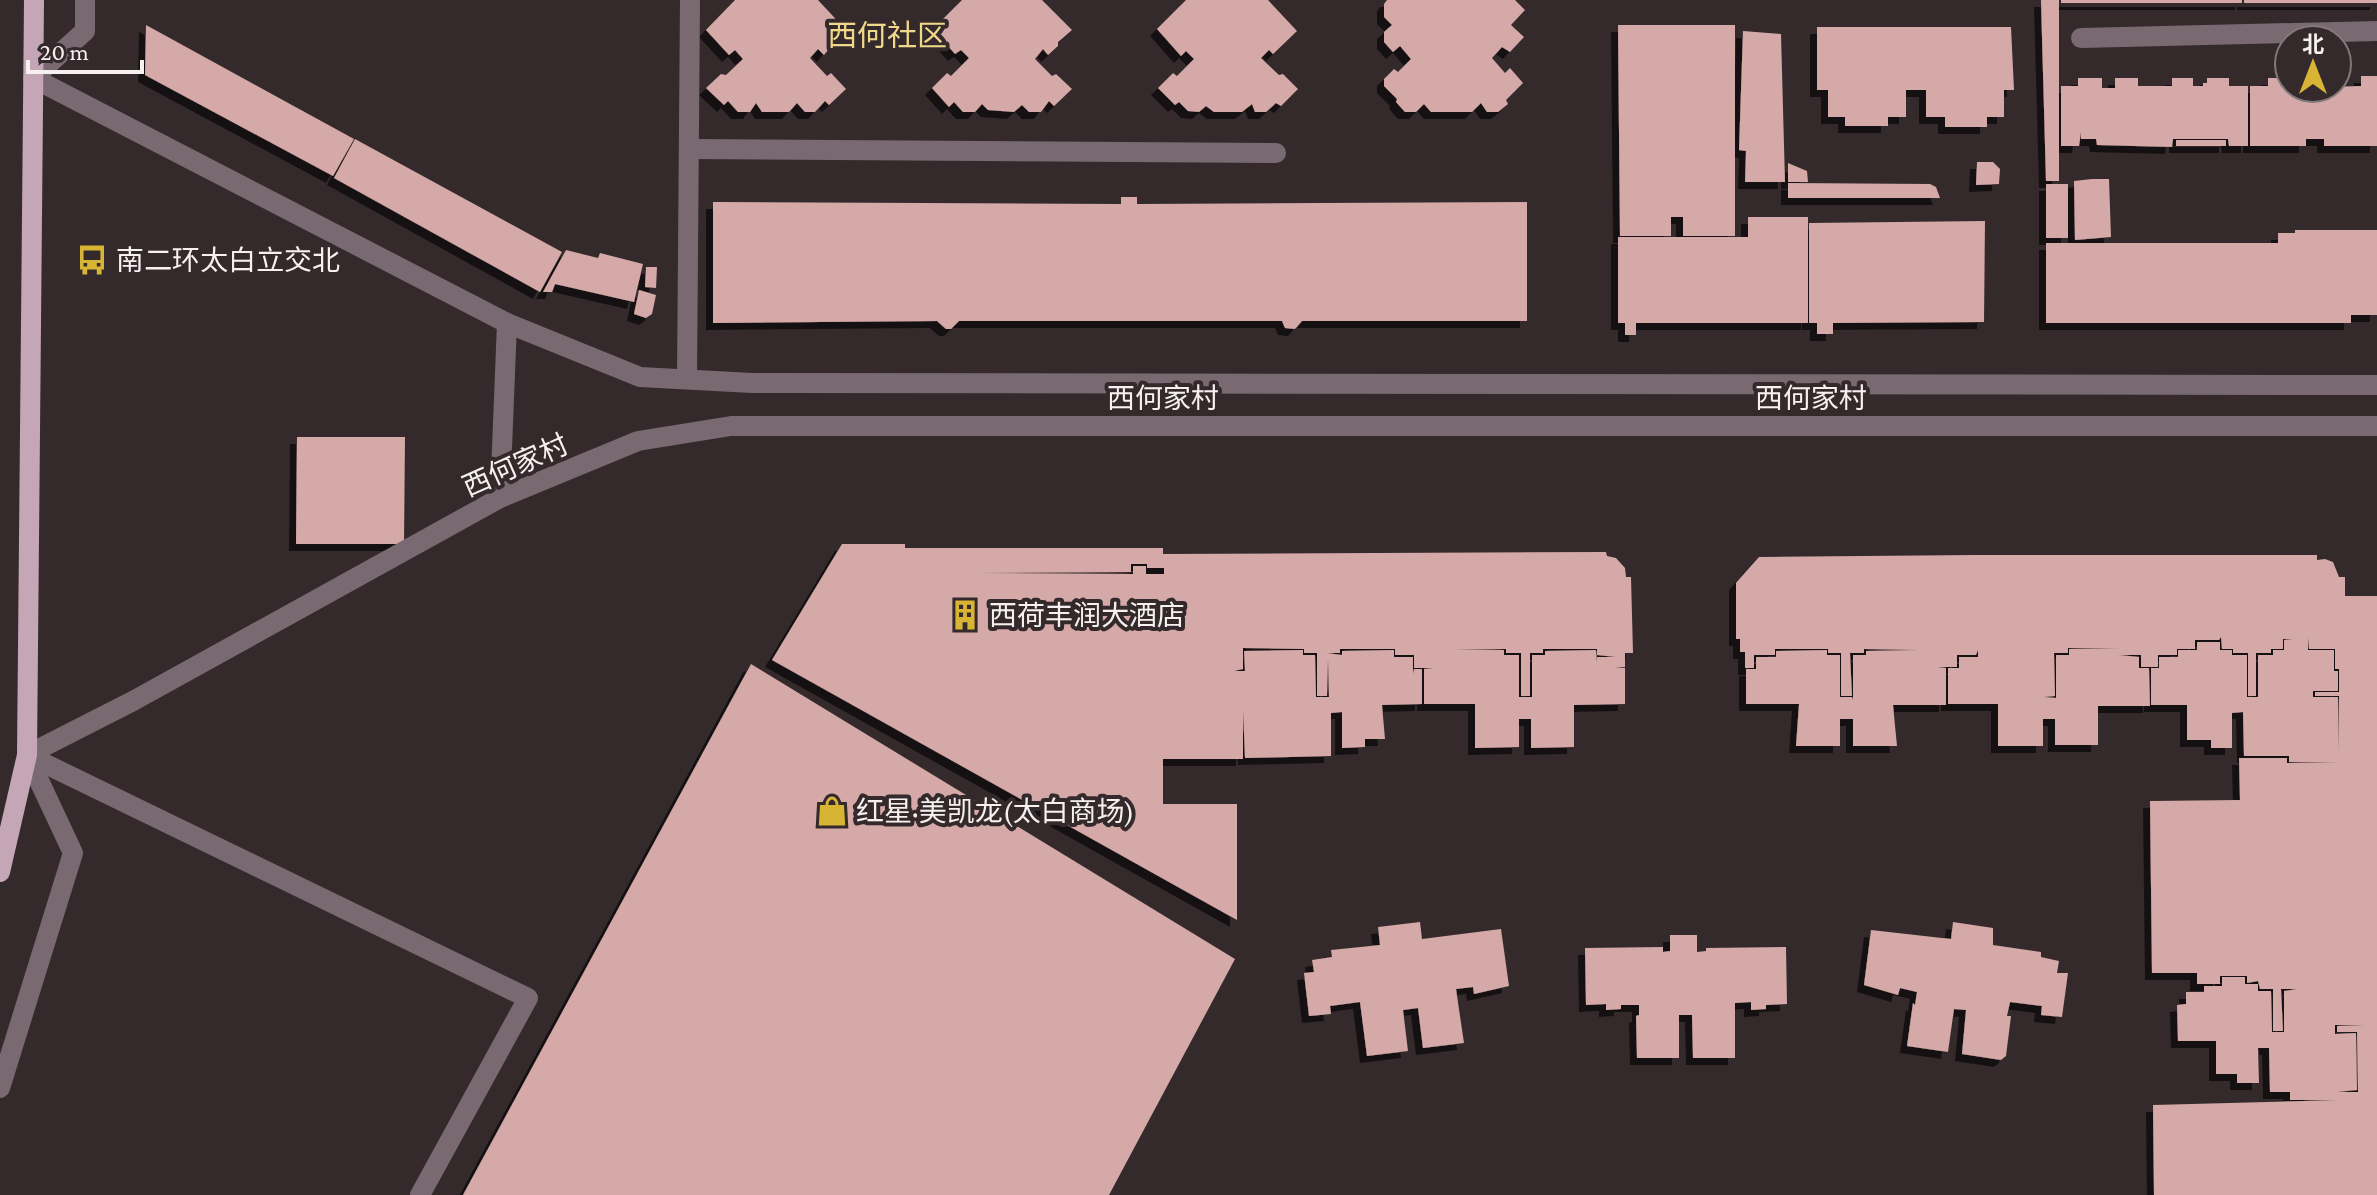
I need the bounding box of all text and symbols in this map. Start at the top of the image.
district label: 西何社区 [827,19,947,52]
scale bar [28,24,142,74]
north arrow [2273,24,2353,104]
text: 北 [2302,32,2324,57]
text: 20 m [40,38,89,65]
bus stop icon: 南二环太白立交北 [75,243,109,277]
place label: 南二环太白立交北 [116,245,340,276]
street label: 西何家村 [1107,383,1219,414]
street label: 西何家村 [1755,383,1867,414]
street label: 西何家村 [458,429,573,502]
building icon: 西荷丰润大酒店 [948,598,982,632]
place label: 西荷丰润大酒店 [989,600,1185,631]
shop icon: 红星·美凯龙(太白商场) [815,794,849,828]
place label: 红星·美凯龙(太白商场) [856,796,1134,828]

